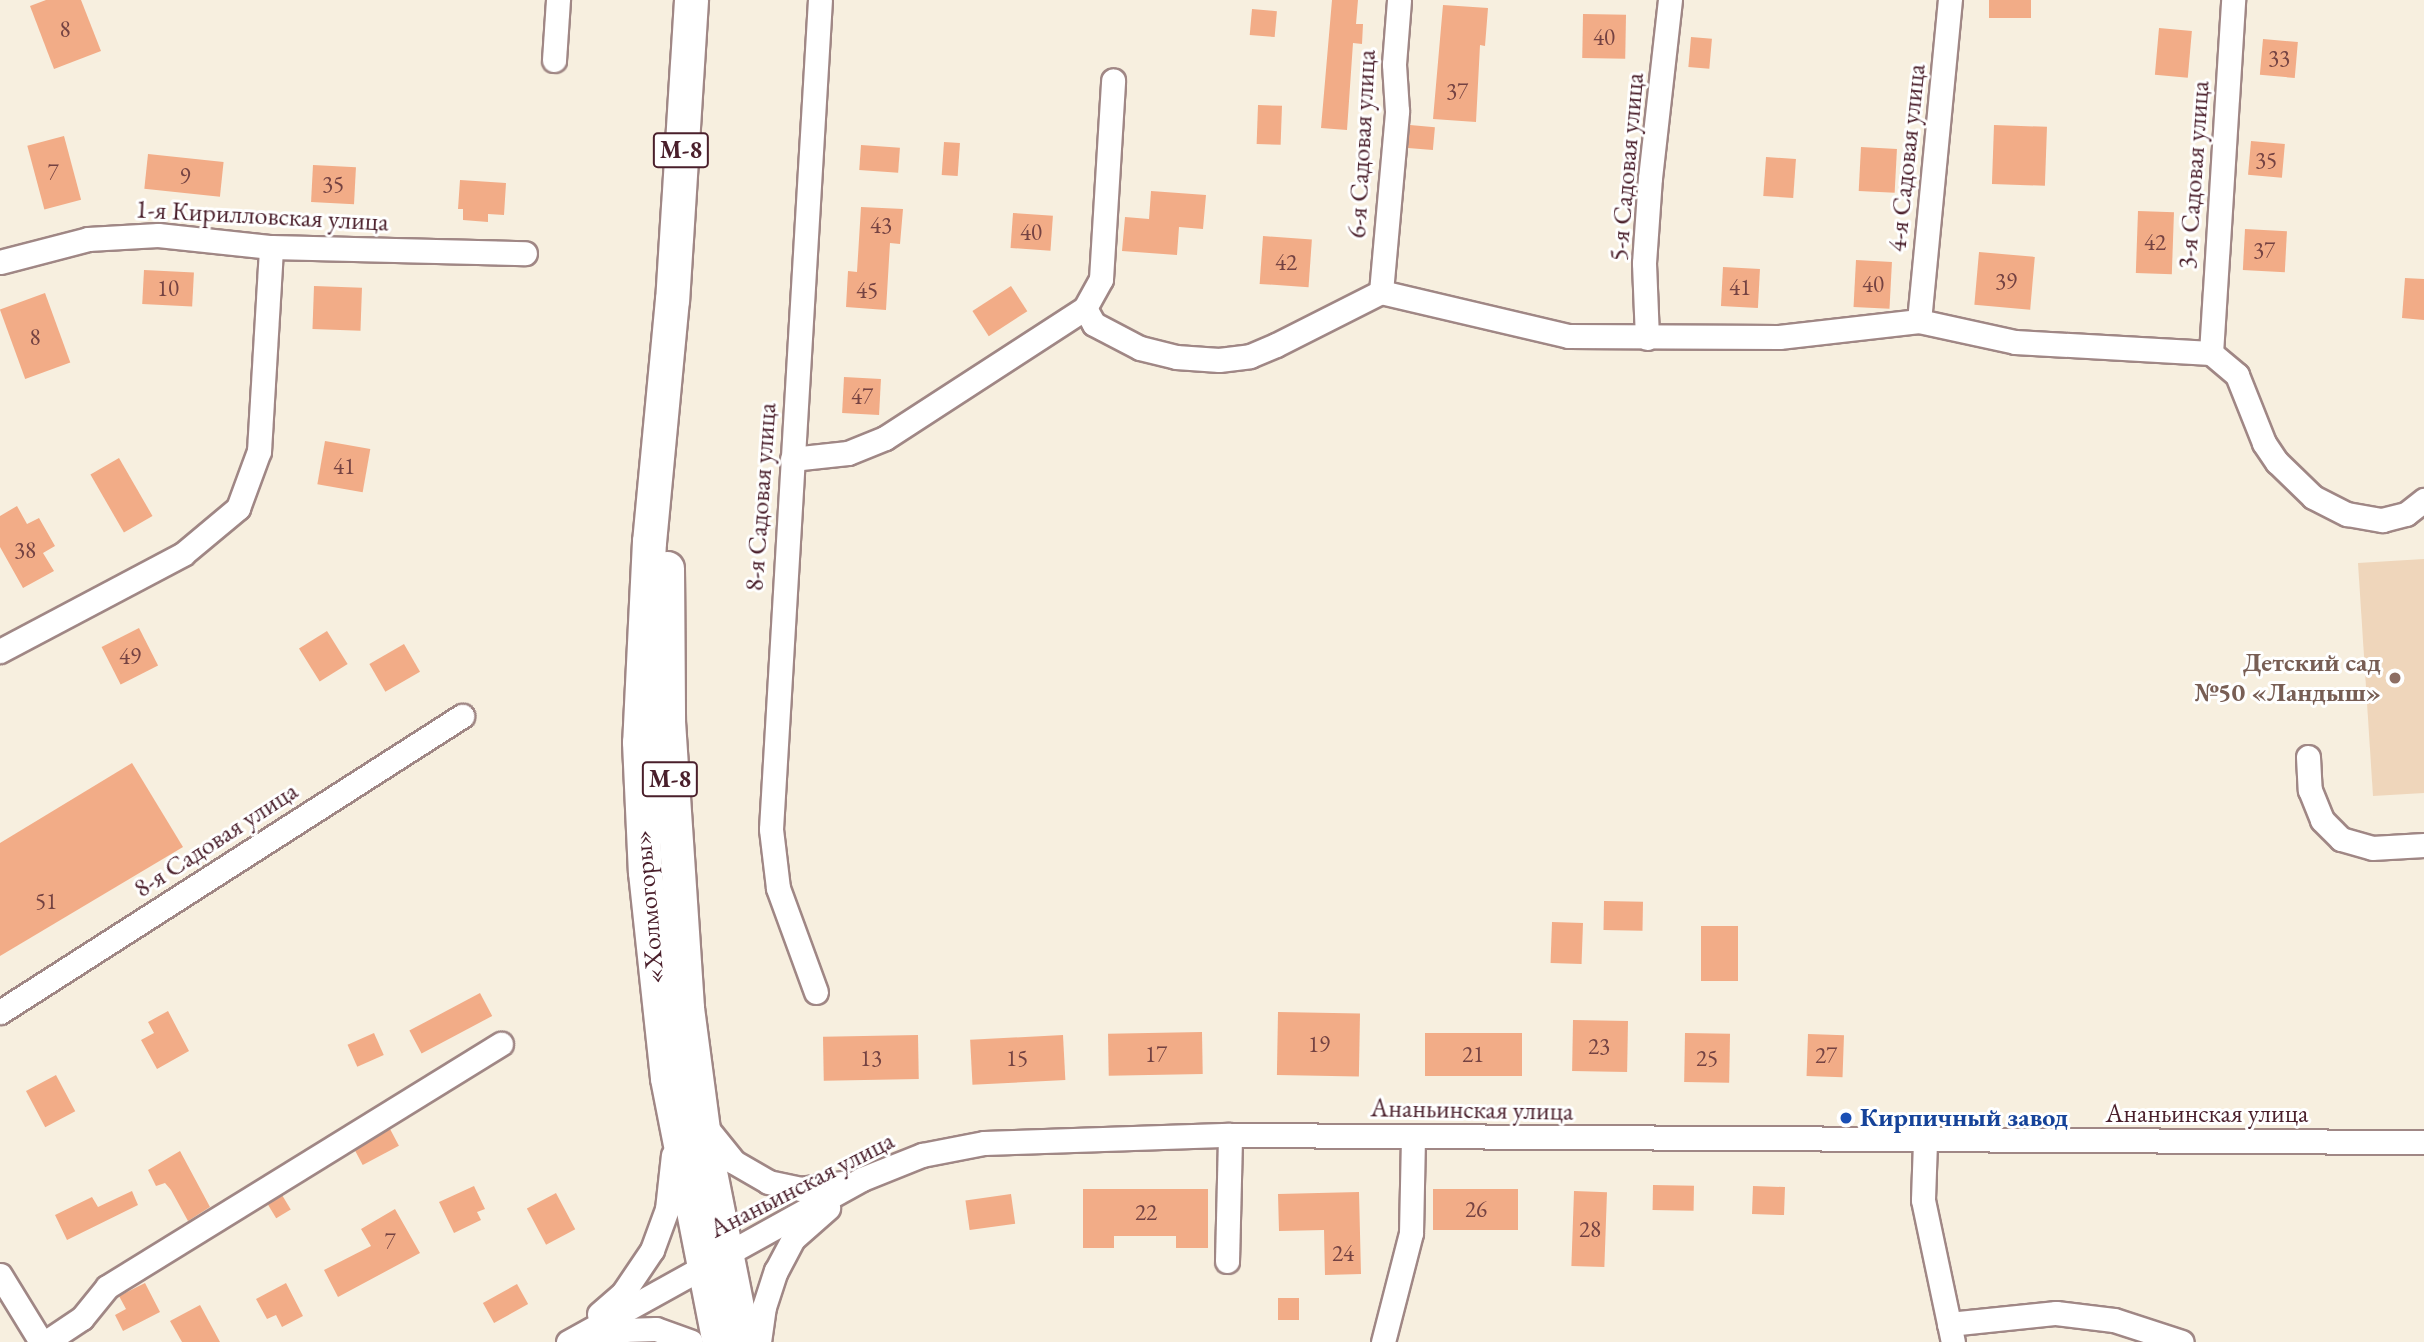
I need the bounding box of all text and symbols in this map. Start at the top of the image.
house number: 8 [59,15,71,43]
house number: 40 [1593,23,1615,51]
house number: 33 [2268,44,2290,72]
street label: 6-я Садовая улица [1341,49,1383,239]
street label: 4-я Садовая улица [1882,62,1932,254]
street label: 5-я Садовая улица [1603,72,1651,262]
house number: 37 [1446,77,1468,105]
street label: 3-я Садовая улица [2172,80,2216,270]
road number: М-8 [651,130,711,170]
house number: 35 [2255,146,2277,174]
house number: 7 [47,158,59,186]
house number: 9 [179,162,191,190]
house number: 35 [322,170,344,198]
street label: 1-я Кирилловская улица [135,194,389,238]
house number: 43 [870,211,892,239]
house number: 40 [1020,218,1042,246]
house number: 42 [2144,228,2166,256]
house number: 37 [2253,236,2275,264]
house number: 42 [1275,248,1297,276]
house number: 39 [1995,267,2017,295]
house number: 40 [1862,270,1884,298]
house number: 41 [1729,273,1751,301]
house number: 10 [157,274,179,302]
house number: 45 [856,276,878,304]
house number: 8 [29,323,41,351]
house number: 47 [851,382,873,410]
street label: 8-я Садовая улица [739,402,783,592]
house number: 41 [333,452,355,480]
house number: 38 [14,536,36,564]
house number: 49 [119,642,141,670]
place label: Детский сад №50 «Ландыш» [2194,647,2381,708]
marker: Детский сад №50 «Ландыш» [2387,670,2403,686]
road number: М-8 [640,758,700,800]
street label: 8-я Садовая улица [128,775,304,905]
street label: «Холмогоры» [627,829,671,985]
house number: 51 [35,887,57,915]
house number: 19 [1308,1030,1330,1058]
house number: 23 [1588,1032,1610,1060]
house number: 17 [1145,1040,1167,1068]
house number: 21 [1462,1040,1484,1068]
house number: 27 [1815,1041,1837,1069]
house number: 13 [860,1044,882,1072]
house number: 15 [1006,1044,1028,1072]
house number: 25 [1696,1044,1718,1072]
street label: Ананьинская улица [1370,1093,1574,1127]
street label: Ананьинская улица [2106,1098,2308,1130]
place label: Кирпичный завод [1860,1102,2068,1134]
marker: Кирпичный завод [1838,1110,1854,1126]
street label: Ананьинская улица [704,1125,900,1245]
house number: 26 [1465,1195,1487,1223]
house number: 22 [1135,1198,1157,1226]
house number: 28 [1579,1215,1601,1243]
house number: 7 [384,1227,396,1255]
house number: 24 [1332,1239,1354,1267]

